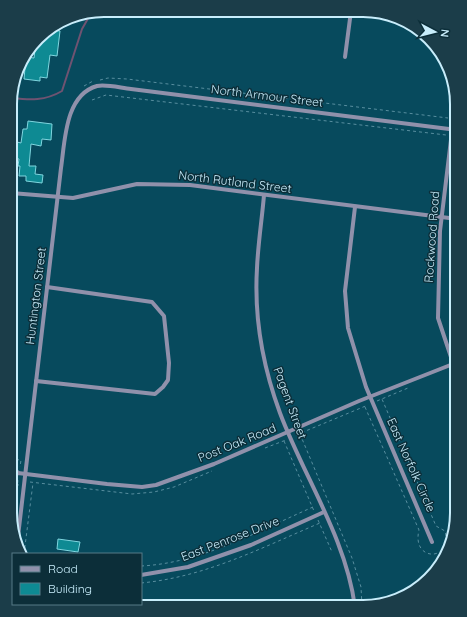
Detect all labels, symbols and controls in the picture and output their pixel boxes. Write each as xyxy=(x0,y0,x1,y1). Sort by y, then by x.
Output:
north arrow xyxy=(415,12,455,52)
text: N xyxy=(437,28,452,38)
street label: North Armour Street xyxy=(210,81,324,110)
street label: North Rutland Street xyxy=(178,167,293,196)
street label: Rockwood Road xyxy=(421,191,442,283)
street label: Huntington Street xyxy=(22,247,49,345)
street label: Pagent Street xyxy=(271,365,310,441)
street label: East Norfolk Circle xyxy=(384,415,439,514)
street label: Post Oak Road xyxy=(195,420,278,465)
street label: East Penrose Drive xyxy=(179,513,281,564)
legend xyxy=(12,553,142,605)
text: Road xyxy=(48,561,78,576)
text: Building xyxy=(48,581,92,596)

